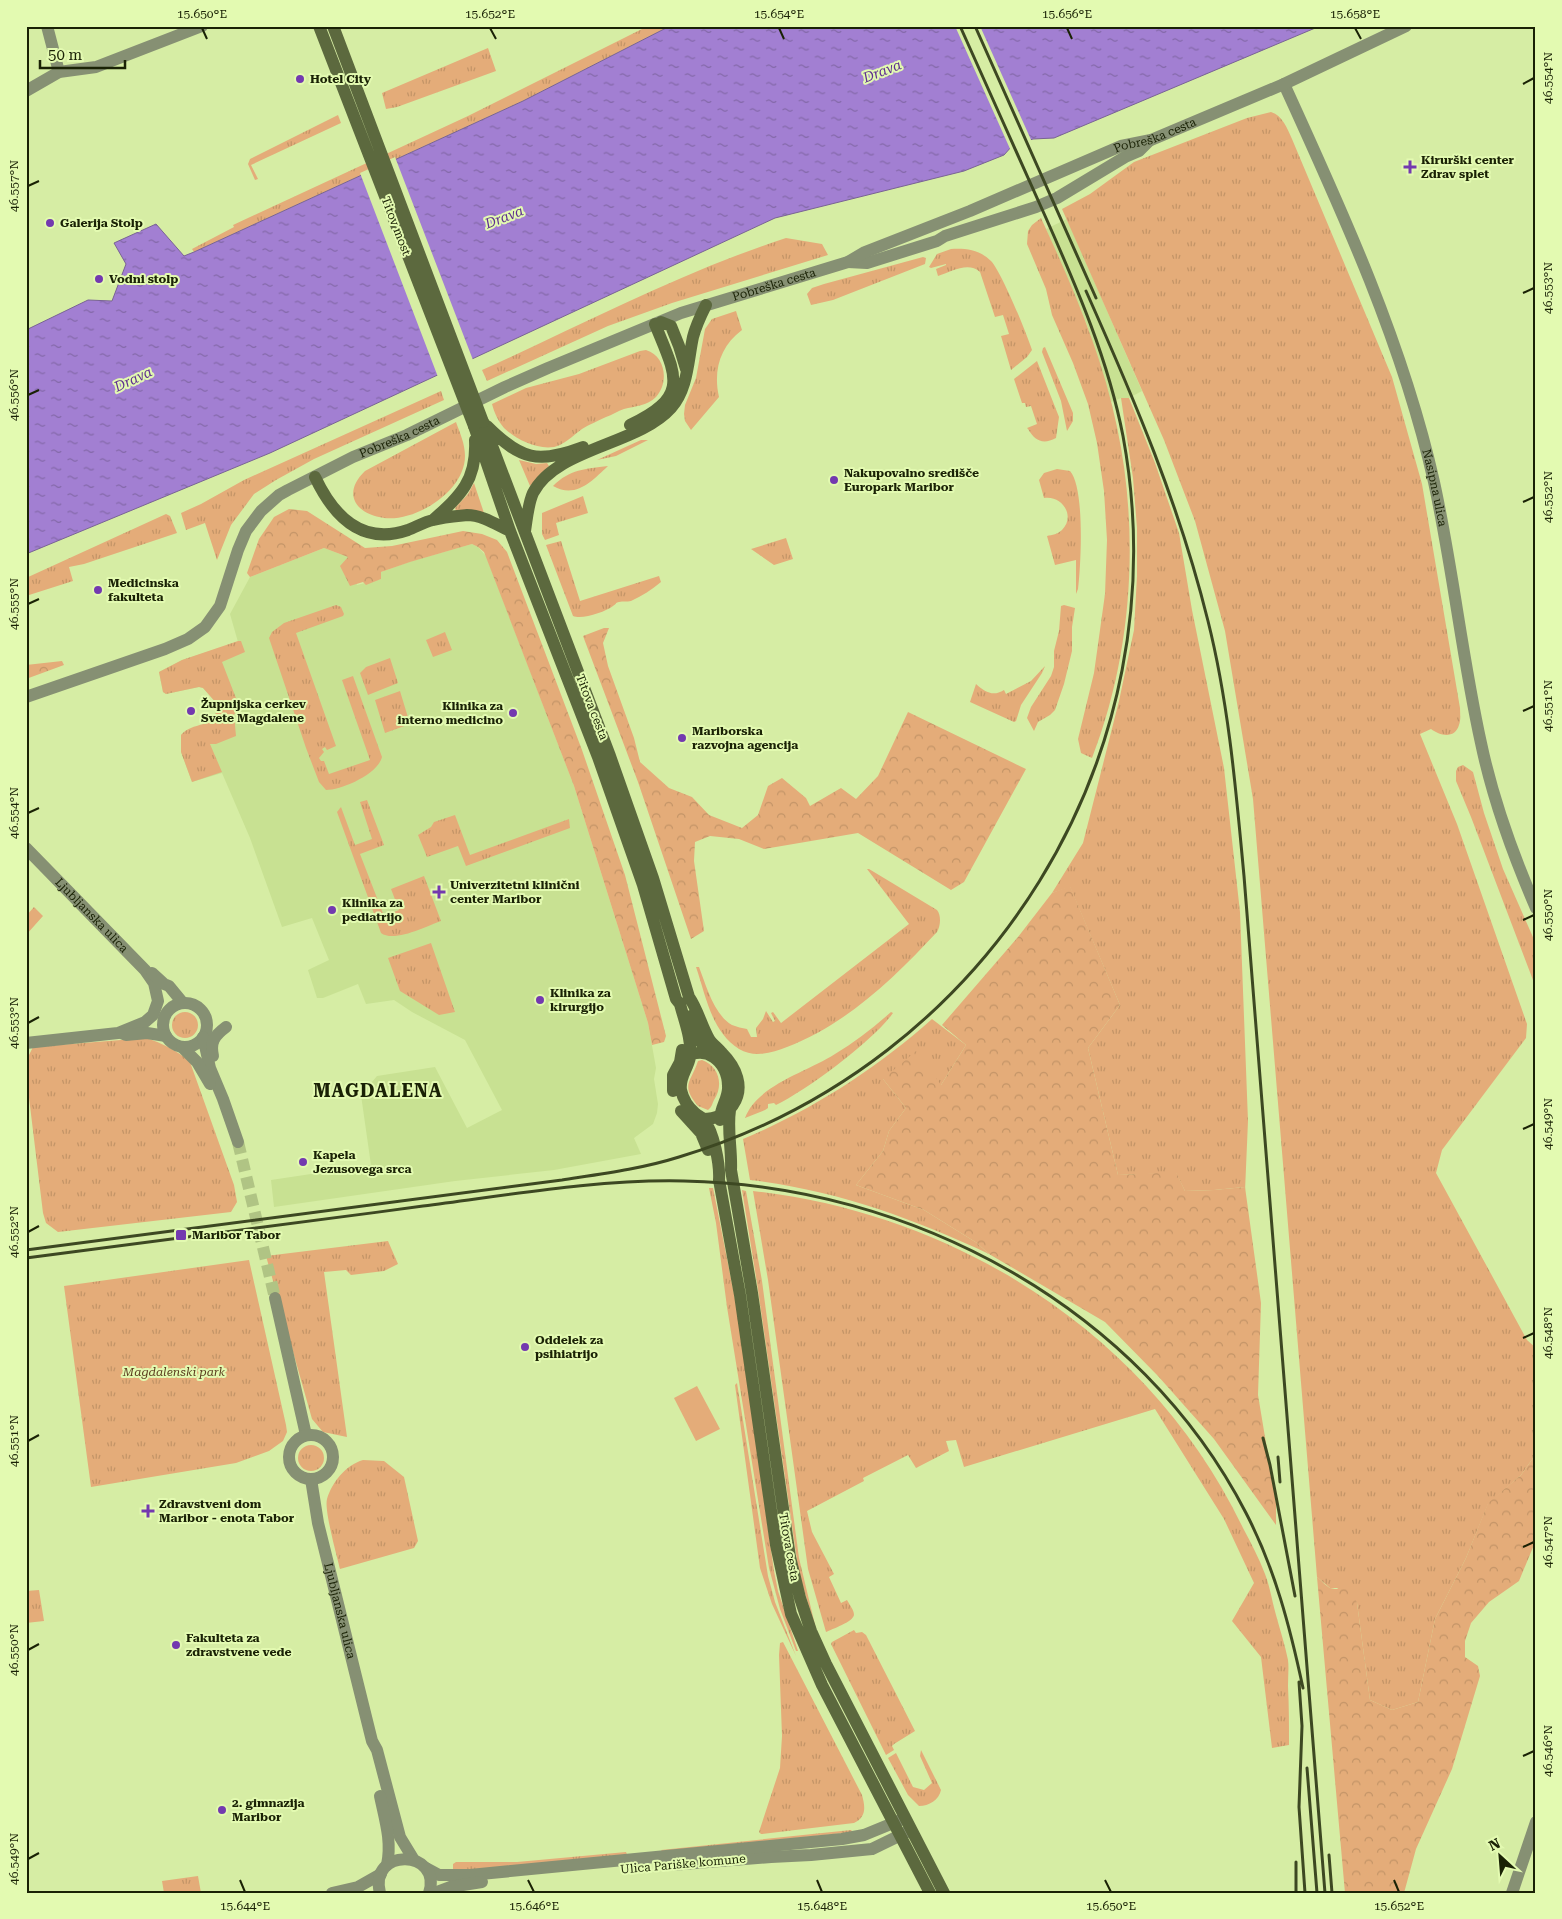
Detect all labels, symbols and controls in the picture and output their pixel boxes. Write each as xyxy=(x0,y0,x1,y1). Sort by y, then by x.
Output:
text: 15.650°E xyxy=(177,7,227,21)
text: 15.652°E xyxy=(465,7,515,21)
text: 15.654°E xyxy=(754,7,804,21)
text: 15.656°E xyxy=(1042,7,1092,21)
text: 15.658°E xyxy=(1330,7,1380,21)
scale bar xyxy=(40,38,125,70)
text: 50 m xyxy=(48,46,83,64)
text: 46.554°N xyxy=(1541,52,1555,104)
water label: Drava xyxy=(860,56,904,86)
place label: Hotel City xyxy=(310,72,372,86)
marker: Hotel City xyxy=(294,73,306,85)
street label: Pobreška cesta xyxy=(1111,115,1199,155)
place label: Kirurški center Zdrav splet xyxy=(1421,153,1514,181)
text: 46.557°N xyxy=(7,160,21,212)
marker: Kirurški center Zdrav splet xyxy=(1403,160,1417,174)
street label: Titov most xyxy=(378,195,414,258)
water label: Drava xyxy=(482,202,526,232)
place label: Galerija Stolp xyxy=(60,216,143,230)
marker: Galerija Stolp xyxy=(44,217,56,229)
text: 46.553°N xyxy=(1541,262,1555,314)
street label: Pobreška cesta xyxy=(731,265,818,304)
place label: Vodni stolp xyxy=(109,272,178,286)
marker: Vodni stolp xyxy=(93,273,105,285)
water label: Drava xyxy=(111,363,154,395)
text: 46.556°N xyxy=(7,369,21,421)
street label: Pobreška cesta xyxy=(357,413,442,461)
street label: Nasipna ulica xyxy=(1419,448,1450,528)
place label: Nakupovalno središče Europark Maribor xyxy=(844,466,979,494)
text: 46.552°N xyxy=(1541,471,1555,523)
marker: Nakupovalno središče Europark Maribor xyxy=(828,474,840,486)
place label: Medicinska fakulteta xyxy=(108,576,179,604)
text: 46.555°N xyxy=(7,578,21,630)
marker: Medicinska fakulteta xyxy=(92,584,104,596)
street label: Titova cesta xyxy=(573,672,611,742)
text: 46.551°N xyxy=(1541,680,1555,732)
place label: Župnijska cerkev Svete Magdalene xyxy=(201,697,307,725)
place label: Klinika za interno medicino xyxy=(398,699,503,727)
marker: Župnijska cerkev Svete Magdalene xyxy=(185,705,197,717)
marker: Klinika za interno medicino xyxy=(507,707,519,719)
place label: Mariborska razvojna agencija xyxy=(692,724,798,752)
marker: Mariborska razvojna agencija xyxy=(676,732,688,744)
text: 46.554°N xyxy=(7,787,21,839)
street label: Ljubljanska ulica xyxy=(52,875,131,956)
place label: Univerzitetni klinični center Maribor xyxy=(450,878,579,906)
marker: Univerzitetni klinični center Maribor xyxy=(432,885,446,899)
text: 46.550°N xyxy=(1541,889,1555,941)
place label: Klinika za pediatrijo xyxy=(342,896,403,924)
marker: Klinika za pediatrijo xyxy=(326,904,338,916)
place label: Klinika za kirurgijo xyxy=(550,986,611,1014)
marker: Klinika za kirurgijo xyxy=(534,994,546,1006)
text: 46.553°N xyxy=(7,997,21,1049)
district label: MAGDALENA xyxy=(313,1080,443,1101)
text: 46.549°N xyxy=(1541,1098,1555,1150)
place label: Kapela Jezusovega srca xyxy=(313,1148,412,1176)
marker: Kapela Jezusovega srca xyxy=(297,1156,309,1168)
text: 46.552°N xyxy=(7,1206,21,1258)
marker: Maribor Tabor xyxy=(174,1228,188,1242)
place label: Maribor Tabor xyxy=(192,1228,281,1242)
text: 46.548°N xyxy=(1541,1307,1555,1359)
place label: Oddelek za psihiatrijo xyxy=(535,1333,603,1361)
marker: Oddelek za psihiatrijo xyxy=(519,1341,531,1353)
park label: Magdalenski park xyxy=(122,1365,226,1379)
text: 46.551°N xyxy=(7,1415,21,1467)
place label: Zdravstveni dom Maribor - enota Tabor xyxy=(159,1497,295,1525)
marker: Zdravstveni dom Maribor - enota Tabor xyxy=(141,1504,155,1518)
street label: Titova cesta xyxy=(776,1512,802,1583)
text: 46.547°N xyxy=(1541,1516,1555,1568)
street label: Ljubljanska ulica xyxy=(321,1561,359,1661)
text: 46.550°N xyxy=(7,1624,21,1676)
place label: Fakulteta za zdravstvene vede xyxy=(186,1631,292,1659)
marker: Fakulteta za zdravstvene vede xyxy=(170,1639,182,1651)
text: 46.546°N xyxy=(1541,1725,1555,1777)
place label: 2. gimnazija Maribor xyxy=(232,1796,305,1824)
marker: 2. gimnazija Maribor xyxy=(216,1804,228,1816)
north arrow xyxy=(1474,1832,1524,1882)
text: 46.549°N xyxy=(7,1833,21,1885)
text: N xyxy=(1486,1835,1503,1854)
street label: Ulica Pariške komune xyxy=(620,1851,747,1876)
text: 15.644°E xyxy=(220,1899,270,1913)
text: 15.646°E xyxy=(509,1899,559,1913)
text: 15.648°E xyxy=(797,1899,847,1913)
text: 15.650°E xyxy=(1086,1899,1136,1913)
text: 15.652°E xyxy=(1374,1899,1424,1913)

